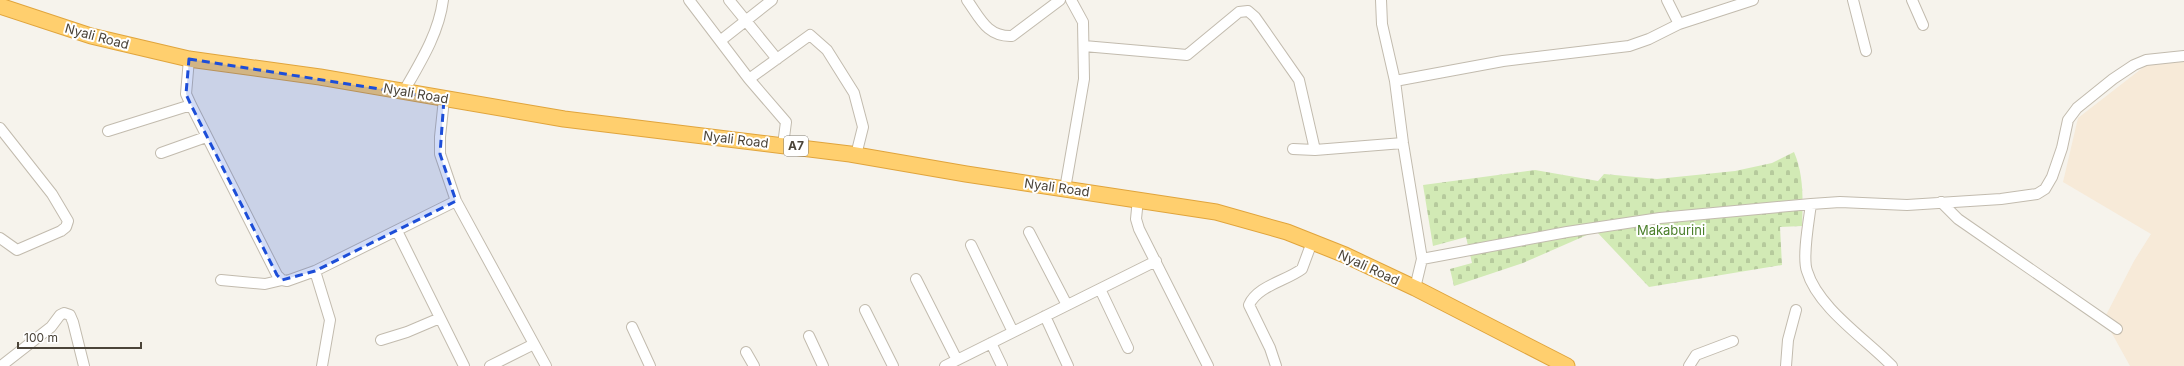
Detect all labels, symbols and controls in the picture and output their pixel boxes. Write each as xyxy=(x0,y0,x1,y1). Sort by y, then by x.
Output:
street label: Nyali Road xyxy=(63,20,131,52)
street label: Nyali Road xyxy=(382,79,450,107)
street label: Nyali Road xyxy=(702,127,770,151)
road number: A7 xyxy=(784,136,808,156)
street label: Nyali Road xyxy=(1023,175,1091,199)
park label: Makaburini xyxy=(1637,222,1705,238)
street label: Nyali Road xyxy=(1336,246,1402,288)
scale bar xyxy=(18,324,141,350)
text: 100 m xyxy=(24,330,58,345)

